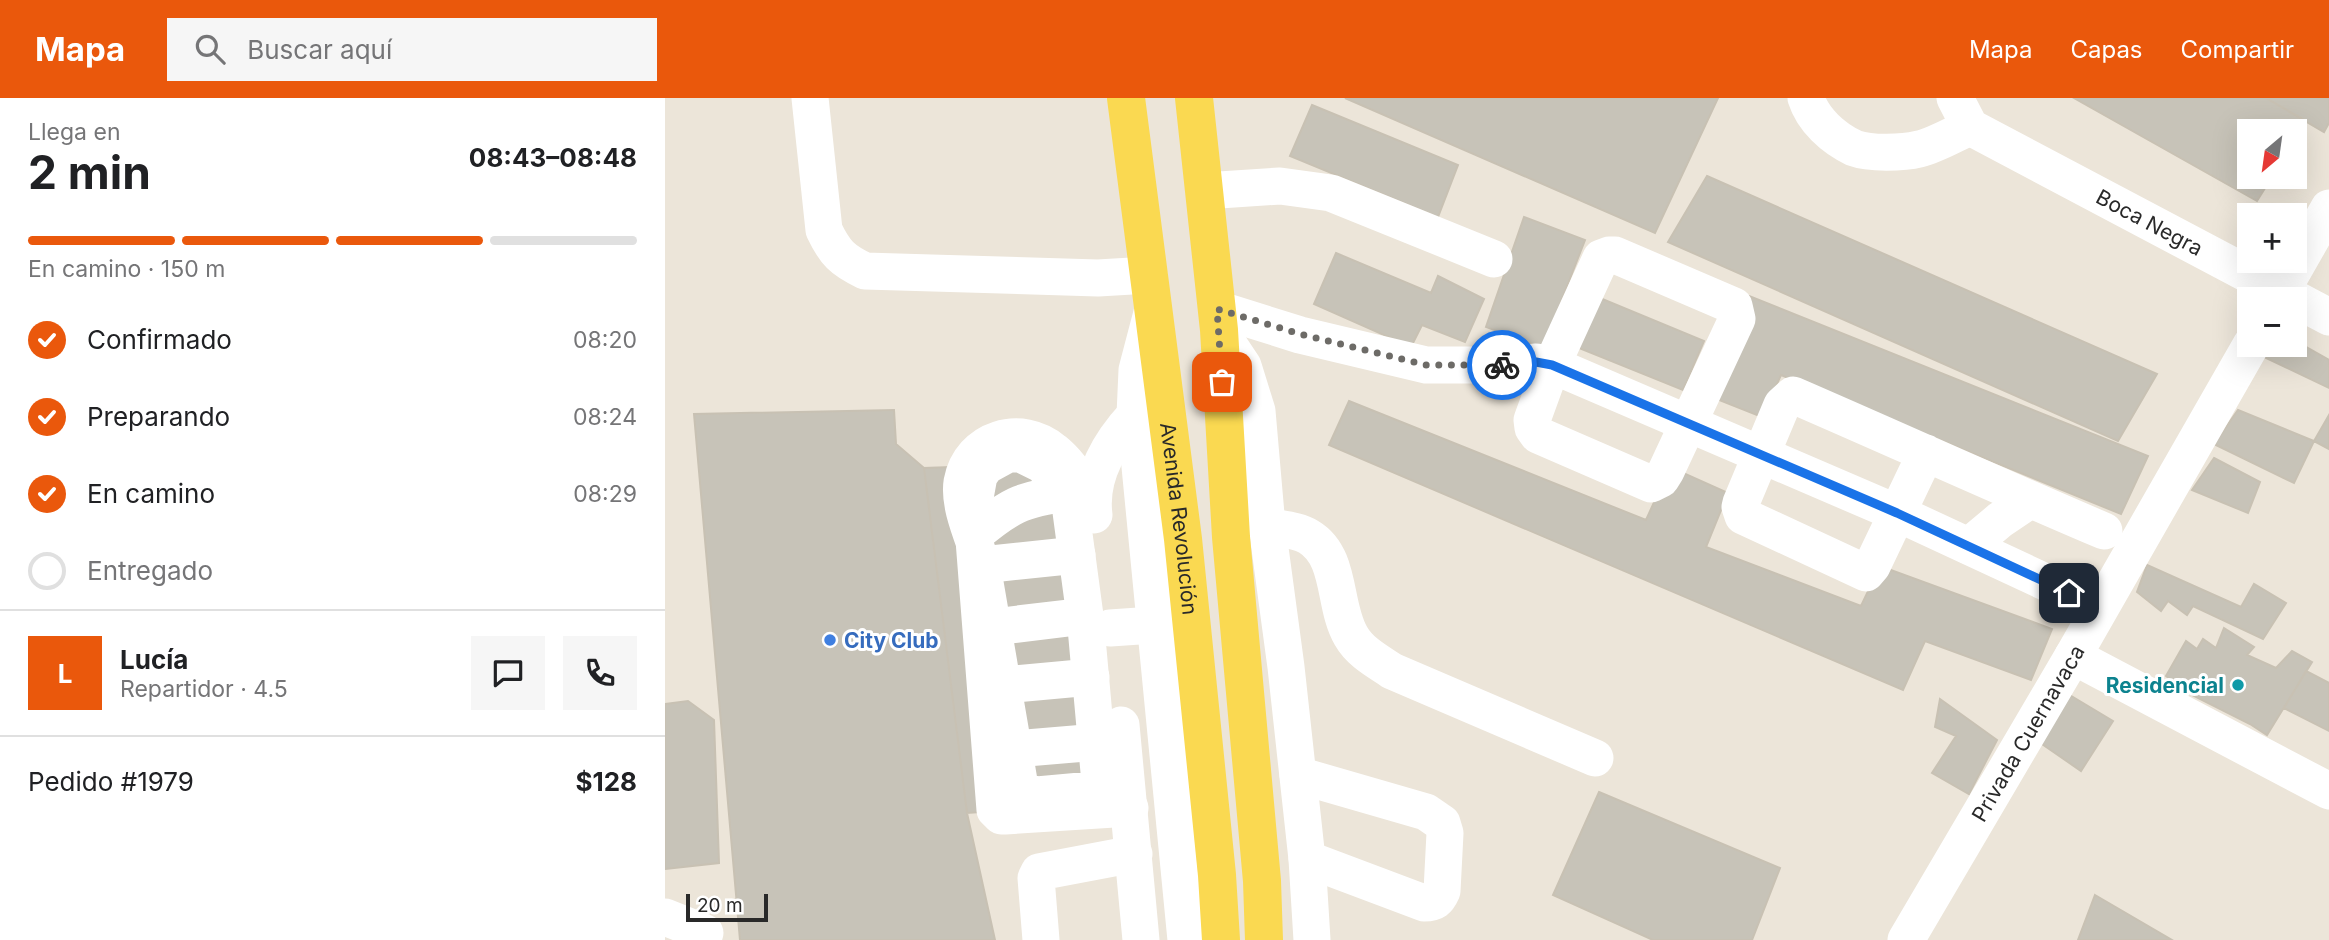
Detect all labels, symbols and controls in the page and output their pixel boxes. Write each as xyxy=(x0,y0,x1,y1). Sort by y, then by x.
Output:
search box xyxy=(167,18,657,81)
text: Mapa xyxy=(35,29,125,69)
icon: search xyxy=(191,30,229,68)
text: Buscar aquí xyxy=(247,34,392,65)
text: Mapa xyxy=(1969,35,2032,64)
text: Capas xyxy=(2070,35,2143,64)
text: Compartir xyxy=(2181,35,2294,64)
text: Llega en xyxy=(28,118,120,146)
north arrow xyxy=(2237,119,2307,189)
map controls xyxy=(2237,119,2307,357)
text: 08:43–08:48 xyxy=(469,142,637,173)
text: 2 min xyxy=(28,144,151,200)
street label: Boca Negra xyxy=(2092,184,2207,261)
button: + xyxy=(2237,203,2307,273)
text: En camino · 150 m xyxy=(28,255,225,283)
button: − xyxy=(2237,287,2307,357)
icon: check xyxy=(28,321,66,359)
text: Confirmado xyxy=(87,324,232,355)
text: 08:20 xyxy=(573,326,637,354)
courier xyxy=(1467,330,1537,400)
icon: bike xyxy=(1483,346,1521,384)
pin xyxy=(1192,352,1252,412)
icon: bag xyxy=(1203,363,1241,401)
icon: check xyxy=(28,398,66,436)
text: Preparando xyxy=(87,401,230,432)
text: 08:24 xyxy=(573,403,637,431)
street label: Avenida Revolución xyxy=(1156,421,1203,616)
icon: check xyxy=(28,475,66,513)
text: En camino xyxy=(87,478,215,509)
text: 08:29 xyxy=(573,480,637,508)
text: Entregado xyxy=(87,555,213,586)
pin xyxy=(2039,563,2099,623)
icon: home xyxy=(2050,574,2088,612)
place label: City Club xyxy=(844,628,939,653)
marker: City Club xyxy=(822,632,838,648)
button: chat xyxy=(471,636,545,710)
button: phone xyxy=(563,636,637,710)
street label: Privada Cuernavaca xyxy=(1966,640,2089,826)
text: Lucía xyxy=(120,644,188,675)
text: L xyxy=(58,658,72,689)
place label: Residencial xyxy=(2106,673,2224,698)
text: Repartidor · 4.5 xyxy=(120,675,288,703)
marker: Residencial xyxy=(2230,677,2246,693)
text: Pedido #1979 xyxy=(28,766,194,797)
text: $128 xyxy=(575,766,637,797)
scale bar xyxy=(686,891,768,923)
text: 20 m xyxy=(697,894,743,917)

